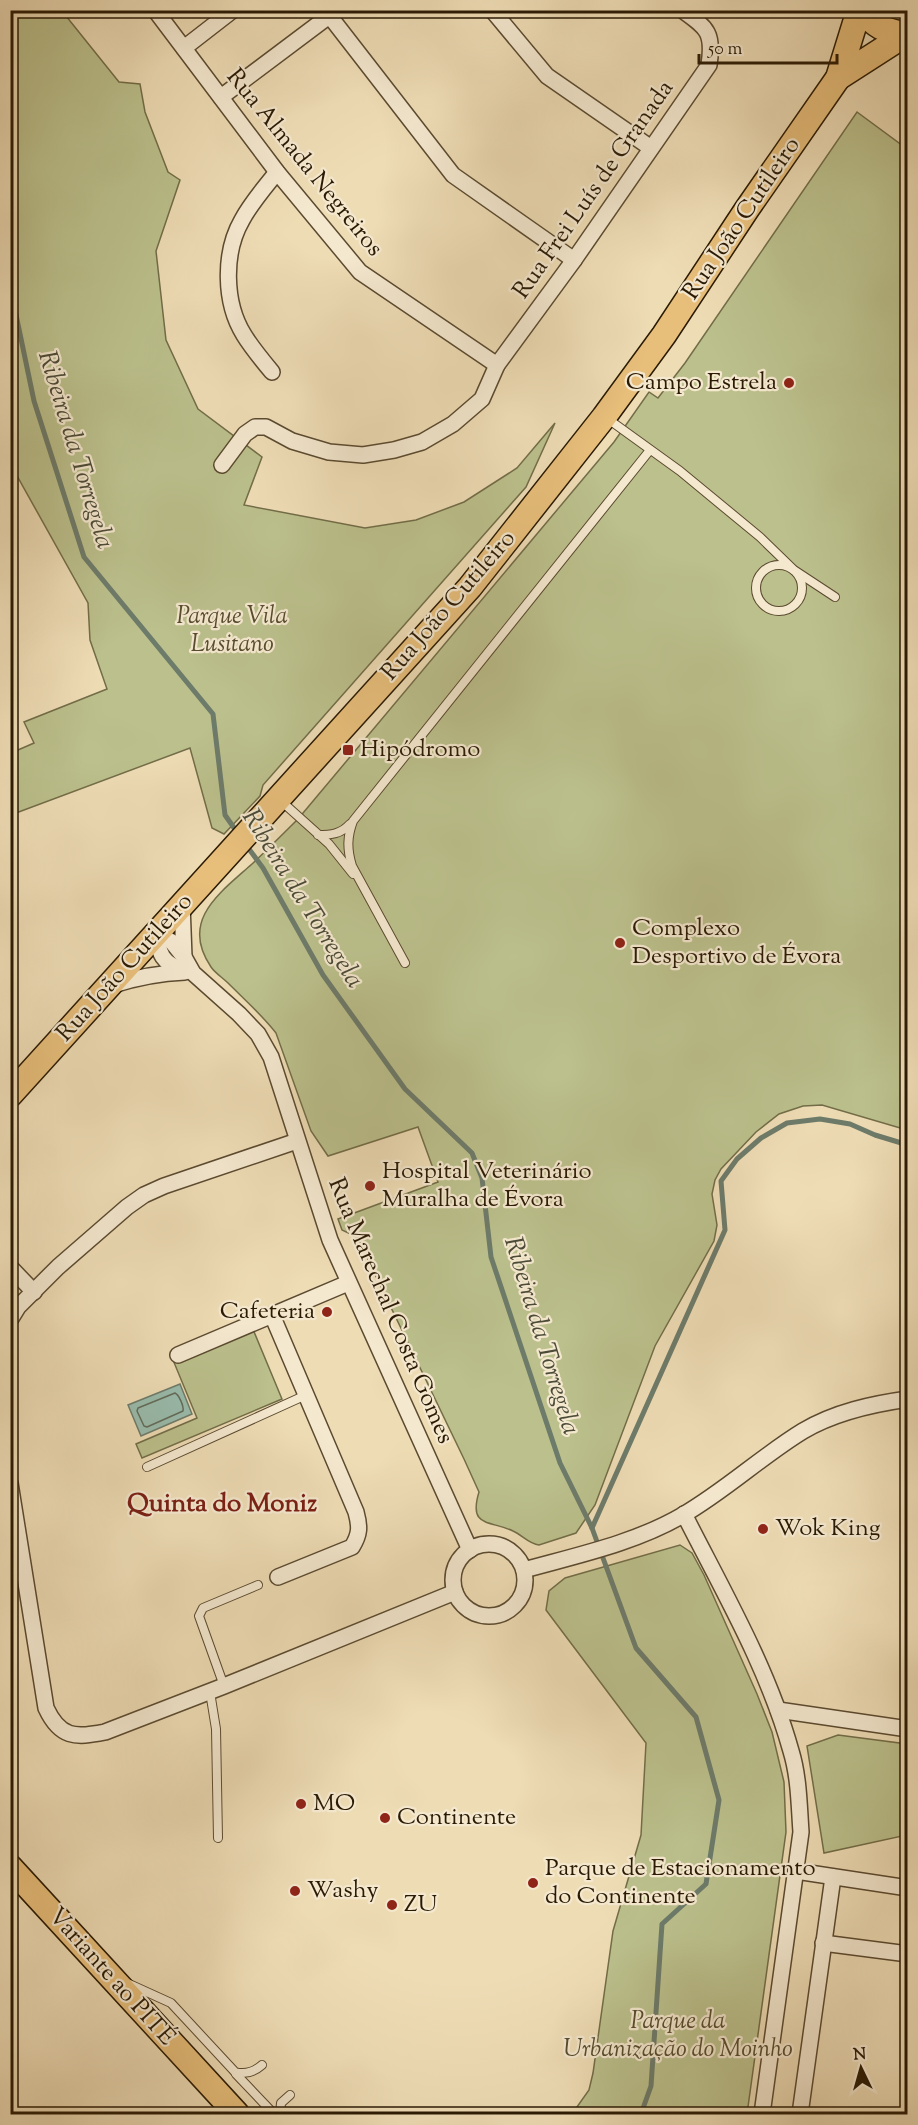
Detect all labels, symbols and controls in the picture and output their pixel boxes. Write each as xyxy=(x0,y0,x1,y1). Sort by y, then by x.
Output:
scale bar xyxy=(699,27,837,65)
text: 50 m xyxy=(707,37,743,63)
street label: Rua Almada Negreiros xyxy=(217,62,391,264)
street label: Rua Frei Luís de Granada xyxy=(505,74,683,306)
street label: Rua João Cutileiro xyxy=(675,131,809,307)
water label: Ribeira da Torregela xyxy=(27,346,123,554)
place label: Campo Estrela xyxy=(626,366,777,400)
marker: Campo Estrela xyxy=(782,376,796,390)
street label: Rua João Cutileiro xyxy=(374,523,524,689)
park label: Parque Vila Lusitano xyxy=(176,600,288,662)
place label: Hipódromo xyxy=(360,733,480,767)
marker: Hipódromo xyxy=(341,743,355,757)
water label: Ribeira da Torregela xyxy=(232,802,372,996)
street label: Rua João Cutileiro xyxy=(49,886,201,1050)
place label: Complexo Desportivo de Évora xyxy=(632,912,841,974)
marker: Complexo Desportivo de Évora xyxy=(613,936,627,950)
place label: Hospital Veterinário Muralha de Évora xyxy=(382,1155,592,1217)
street label: Rua Marechal Costa Gomes xyxy=(319,1173,461,1449)
marker: Hospital Veterinário Muralha de Évora xyxy=(363,1179,377,1193)
water label: Ribeira da Torregela xyxy=(493,1232,589,1440)
place label: Cafeteria xyxy=(220,1295,315,1329)
marker: Cafeteria xyxy=(320,1305,334,1319)
district label: Quinta do Moniz xyxy=(127,1486,317,1523)
place label: Wok King xyxy=(775,1512,881,1546)
marker: Wok King xyxy=(756,1522,770,1536)
place label: MO xyxy=(313,1787,355,1821)
marker: MO xyxy=(294,1797,308,1811)
place label: Continente xyxy=(397,1801,516,1835)
marker: Continente xyxy=(378,1811,392,1825)
place label: Parque de Estacionamento do Continente xyxy=(545,1852,816,1914)
place label: Washy xyxy=(307,1874,379,1908)
marker: Parque de Estacionamento do Continente xyxy=(526,1876,540,1890)
marker: Washy xyxy=(288,1884,302,1898)
place label: ZU xyxy=(404,1888,438,1922)
marker: ZU xyxy=(385,1898,399,1912)
street label: Variante ao PITÉ xyxy=(40,1900,183,2054)
park label: Parque da Urbanização do Moinho xyxy=(563,2005,793,2067)
north arrow xyxy=(831,2038,891,2098)
text: N xyxy=(853,2044,867,2068)

